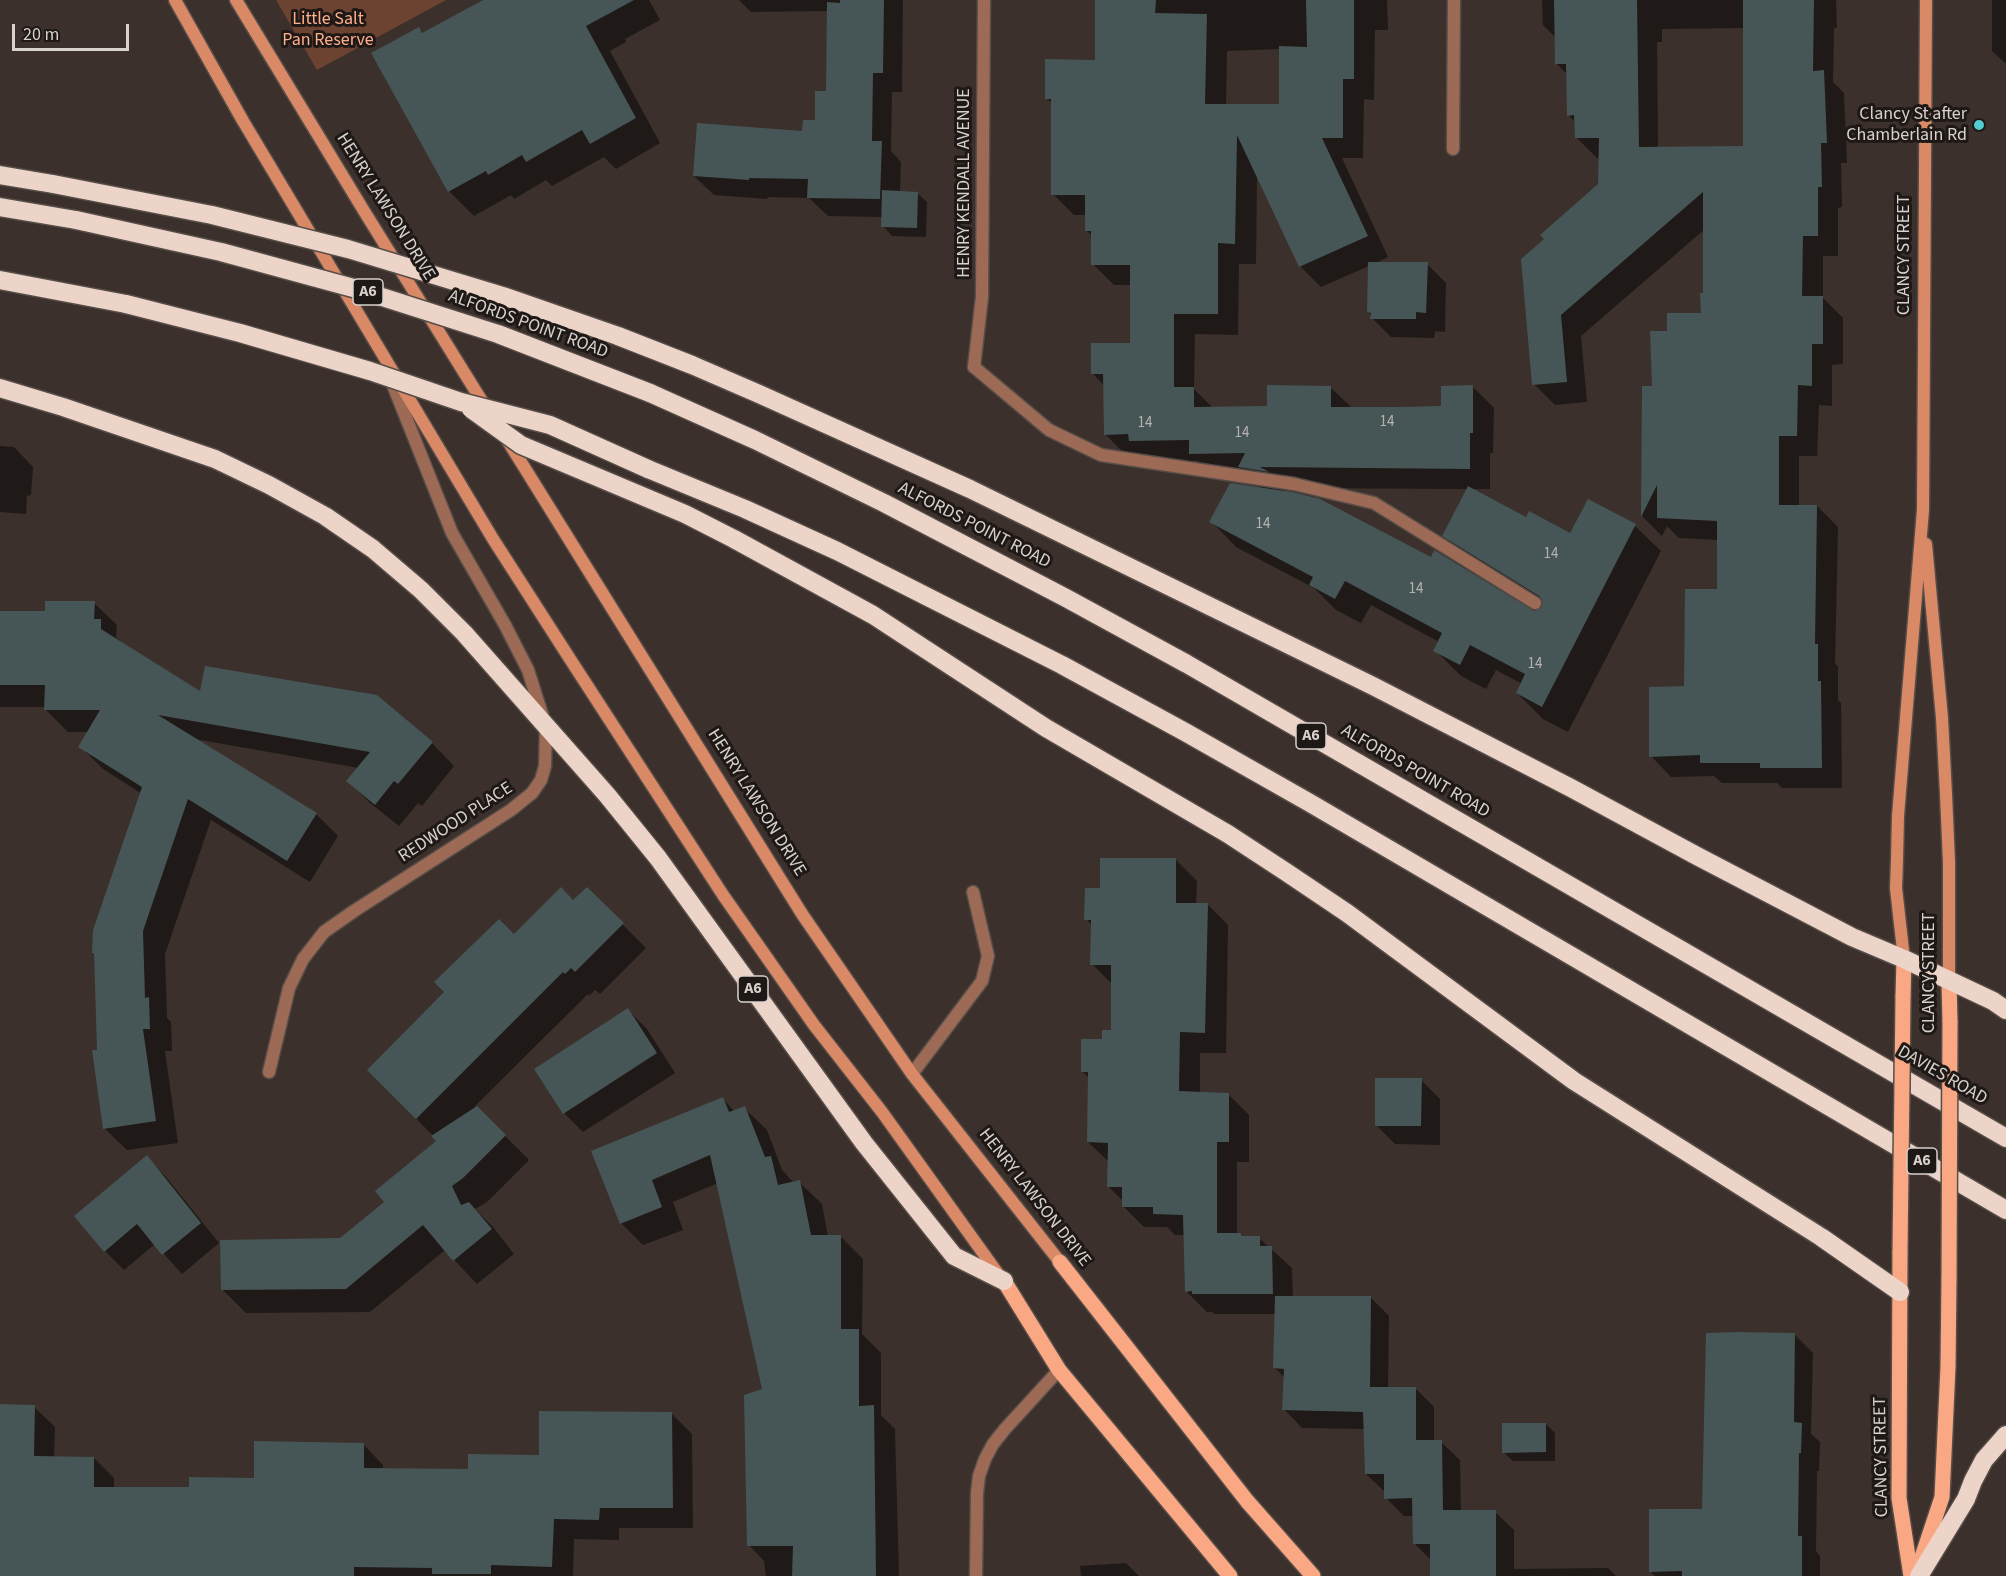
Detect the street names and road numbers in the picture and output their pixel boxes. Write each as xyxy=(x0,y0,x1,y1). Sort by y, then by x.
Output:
street label: HENRY KENDALL AVENUE xyxy=(954,88,976,278)
street label: HENRY LAWSON DRIVE xyxy=(331,129,439,285)
street label: CLANCY STREET xyxy=(1894,195,1916,315)
road number: A6 xyxy=(353,279,383,305)
street label: ALFORDS POINT ROAD xyxy=(445,286,611,364)
street label: ALFORDS POINT ROAD xyxy=(894,478,1054,574)
street label: ALFORDS POINT ROAD xyxy=(1337,721,1493,823)
road number: A6 xyxy=(1296,723,1326,749)
street label: HENRY LAWSON DRIVE xyxy=(702,725,810,881)
street label: REDWOOD PLACE xyxy=(395,778,517,868)
street label: CLANCY STREET xyxy=(1919,913,1941,1033)
road number: A6 xyxy=(738,976,768,1002)
street label: DAVIES ROAD xyxy=(1893,1042,1991,1110)
street label: HENRY LAWSON DRIVE xyxy=(973,1125,1095,1271)
road number: A6 xyxy=(1907,1148,1937,1174)
street label: CLANCY STREET xyxy=(1870,1397,1894,1517)

